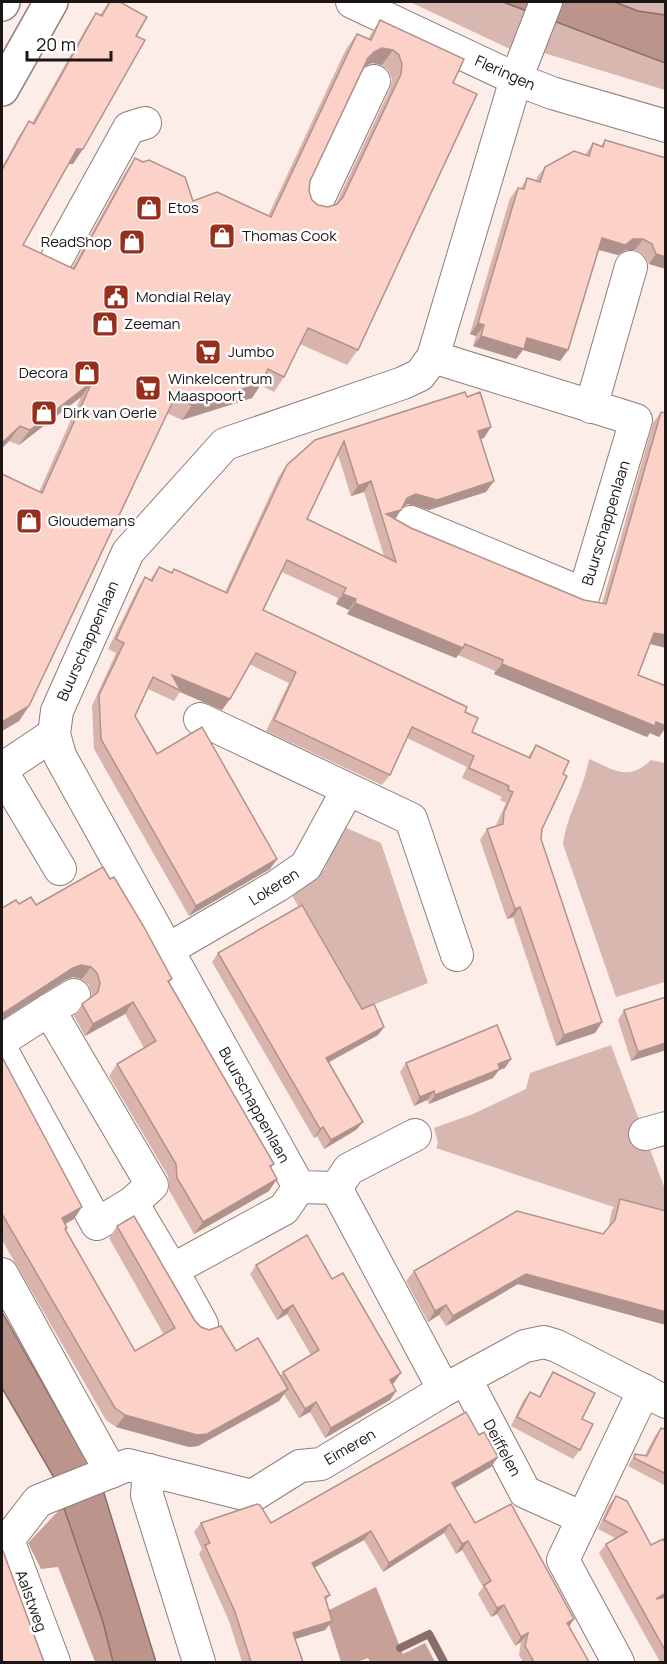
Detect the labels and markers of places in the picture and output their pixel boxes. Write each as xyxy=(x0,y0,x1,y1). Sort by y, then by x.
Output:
shop icon: Etos xyxy=(134,193,164,223)
place label: Etos xyxy=(168,197,199,218)
shop icon: Thomas Cook xyxy=(207,221,237,251)
place label: Thomas Cook xyxy=(242,225,337,246)
shop icon: ReadShop xyxy=(117,227,147,257)
place label: ReadShop xyxy=(41,231,112,252)
public building icon: Mondial Relay xyxy=(101,282,131,312)
place label: Mondial Relay xyxy=(136,286,231,307)
shop icon: Zeeman xyxy=(90,309,120,339)
place label: Zeeman xyxy=(124,313,181,334)
supermarket icon: Jumbo xyxy=(193,337,223,367)
place label: Jumbo xyxy=(228,341,274,362)
shop icon: Decora xyxy=(72,358,102,388)
place label: Decora xyxy=(19,362,68,383)
place label: Winkelcentrum Maaspoort xyxy=(168,368,272,406)
supermarket icon: Winkelcentrum Maaspoort xyxy=(133,373,163,403)
shop icon: Dirk van Oerle xyxy=(29,398,59,428)
place label: Dirk van Oerle xyxy=(63,402,157,423)
shop icon: Gloudemans xyxy=(14,506,44,536)
place label: Gloudemans xyxy=(48,510,135,531)

